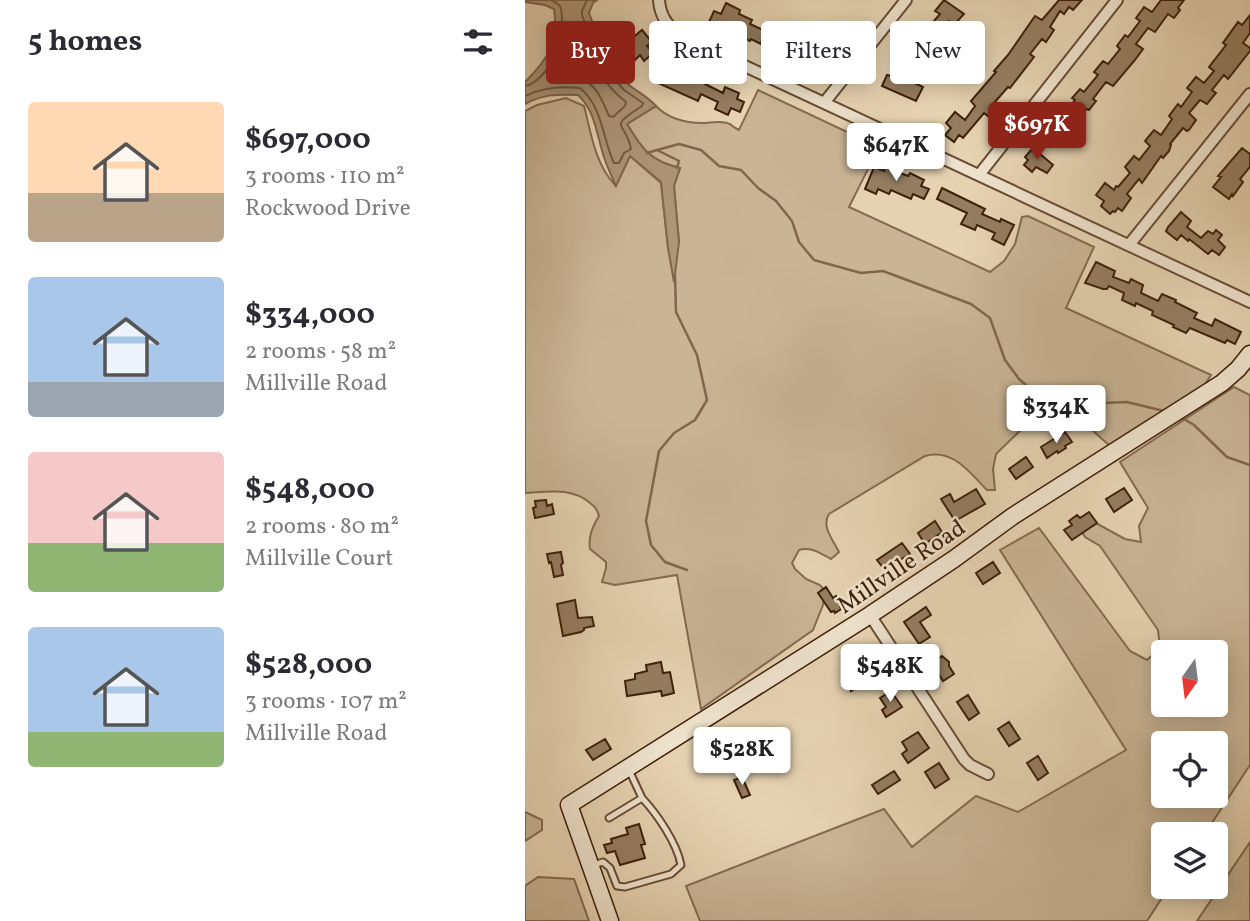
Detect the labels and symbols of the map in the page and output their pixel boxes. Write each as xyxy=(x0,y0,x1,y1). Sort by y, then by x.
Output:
pin: $697K xyxy=(988,102,1086,162)
pin: $647K xyxy=(847,124,945,183)
pin: $334K xyxy=(1007,386,1105,445)
street label: Millville Road xyxy=(831,512,973,623)
north arrow xyxy=(1151,640,1229,718)
pin: $548K xyxy=(841,644,939,704)
pin: $528K xyxy=(693,728,791,787)

